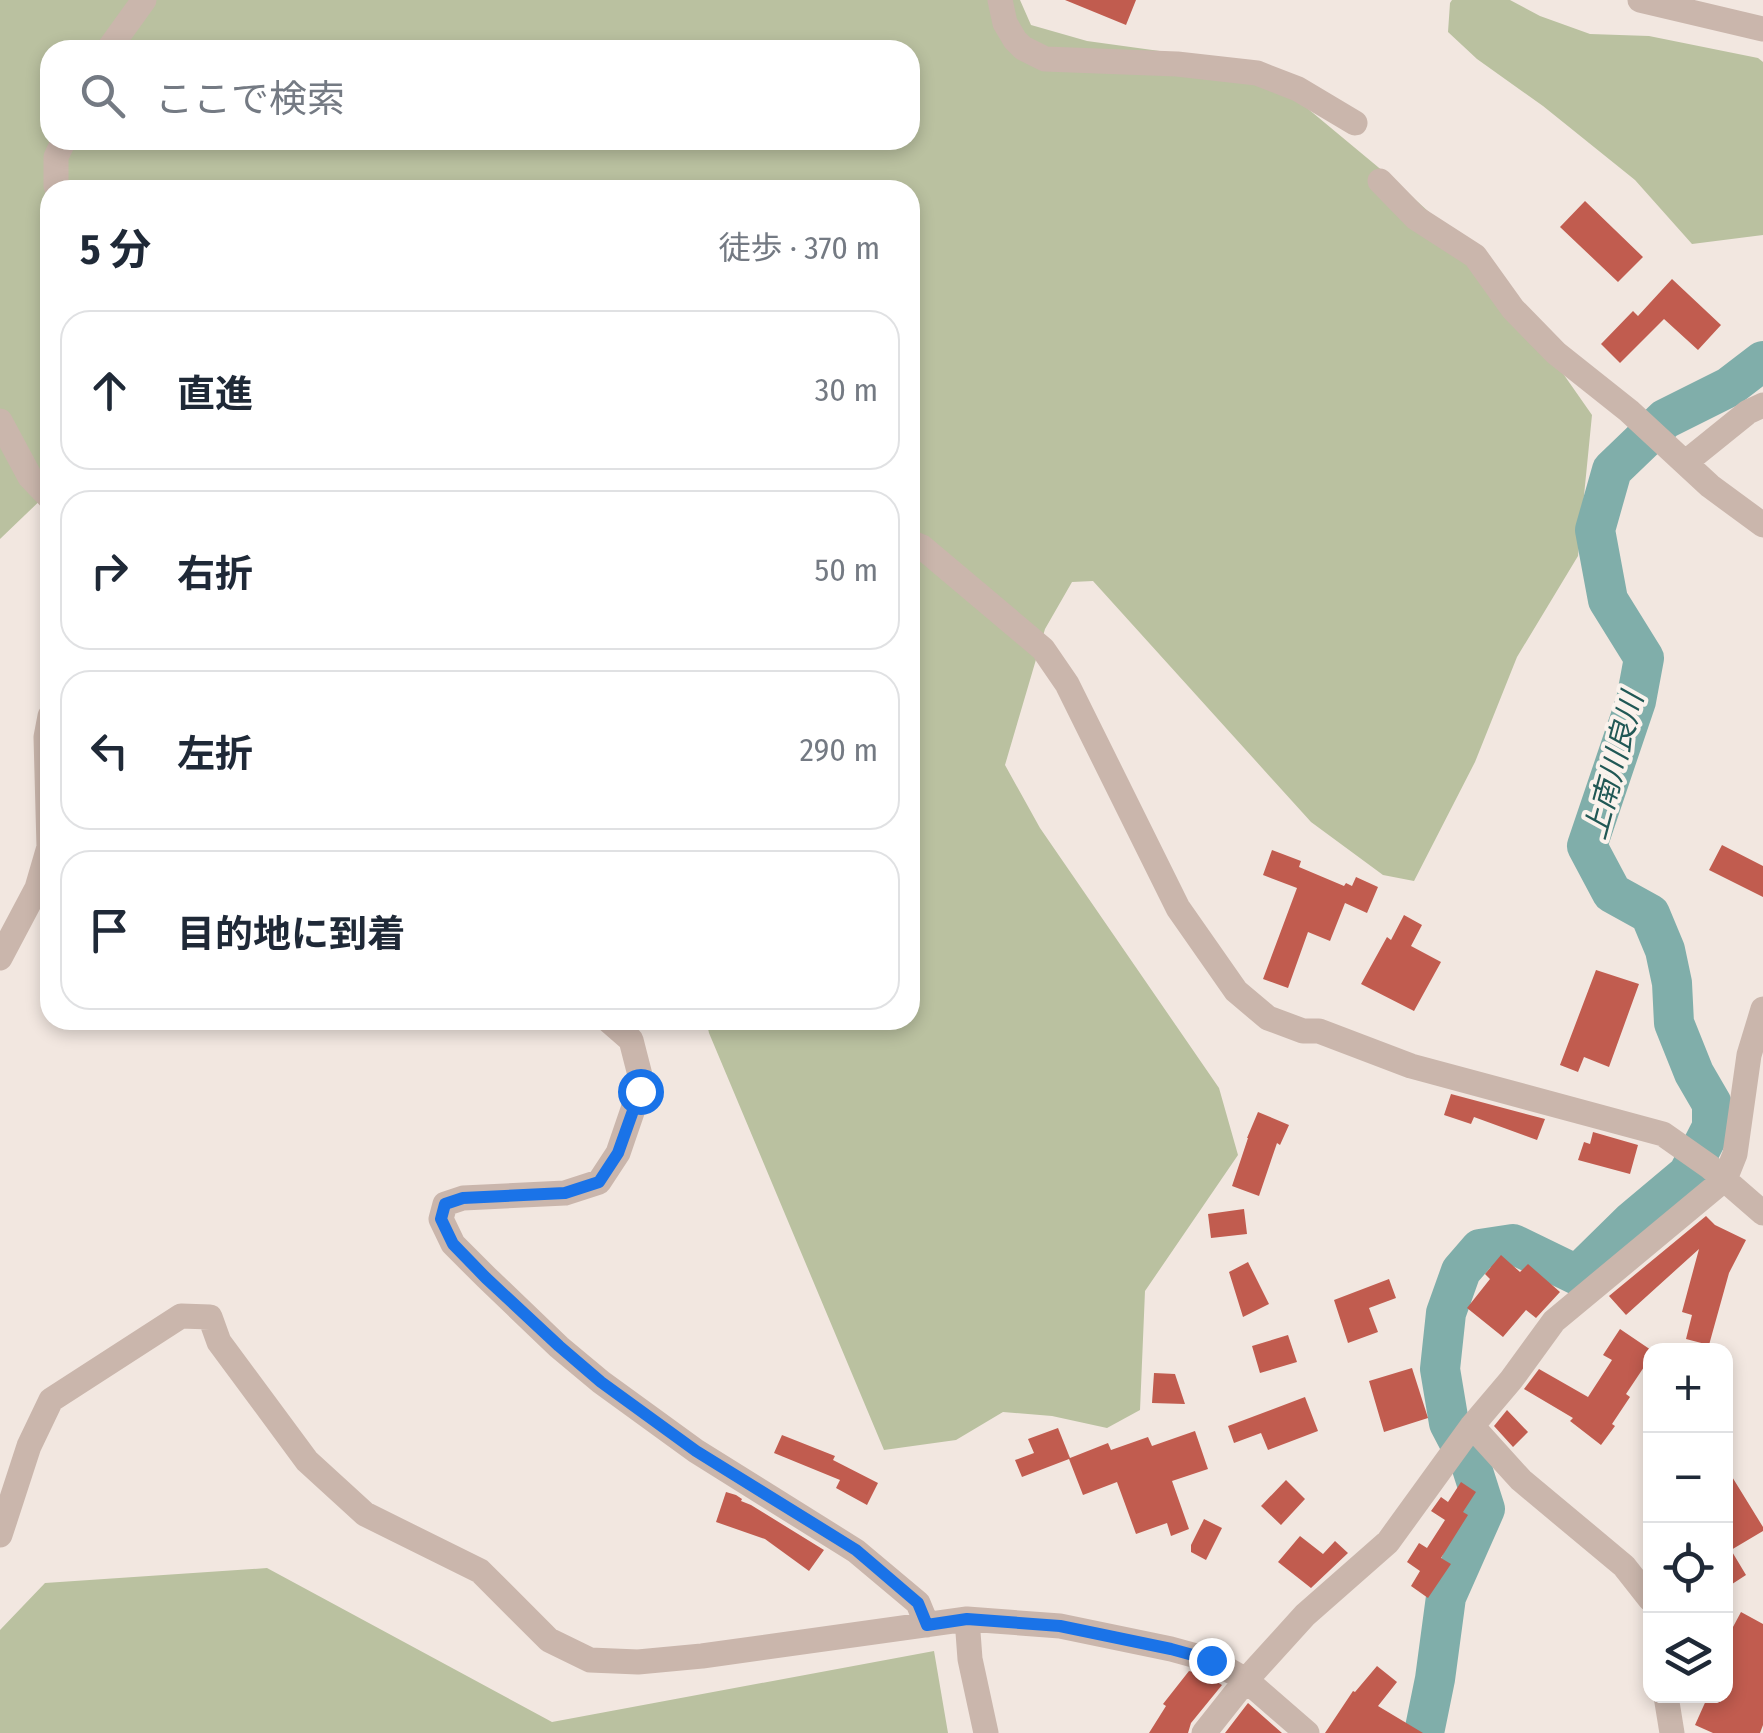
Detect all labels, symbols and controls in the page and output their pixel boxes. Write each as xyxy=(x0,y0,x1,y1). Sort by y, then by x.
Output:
search box xyxy=(40,40,920,150)
icon: search xyxy=(75,68,130,123)
text: ここで検索 xyxy=(155,76,345,122)
text: 5 分 xyxy=(80,225,151,275)
text: 徒歩 · 370 m xyxy=(718,229,880,267)
icon: ahead xyxy=(82,363,137,418)
text: 直進 xyxy=(177,371,253,417)
text: 30 m xyxy=(815,371,878,409)
icon: right xyxy=(82,543,137,598)
text: 右折 xyxy=(177,551,253,597)
text: 50 m xyxy=(815,551,878,589)
water label: 上南川良川 xyxy=(1577,686,1652,843)
icon: left xyxy=(82,723,137,778)
text: 左折 xyxy=(177,731,253,777)
text: 290 m xyxy=(800,731,878,769)
icon: arrive xyxy=(82,903,137,958)
text: 目的地に到着 xyxy=(177,911,405,957)
route start xyxy=(618,1069,664,1115)
map controls xyxy=(1643,1343,1733,1703)
button: + xyxy=(1643,1343,1733,1433)
button: − xyxy=(1643,1433,1733,1523)
button: locate xyxy=(1643,1523,1733,1613)
button: layers xyxy=(1643,1613,1733,1703)
route end xyxy=(1189,1638,1235,1684)

